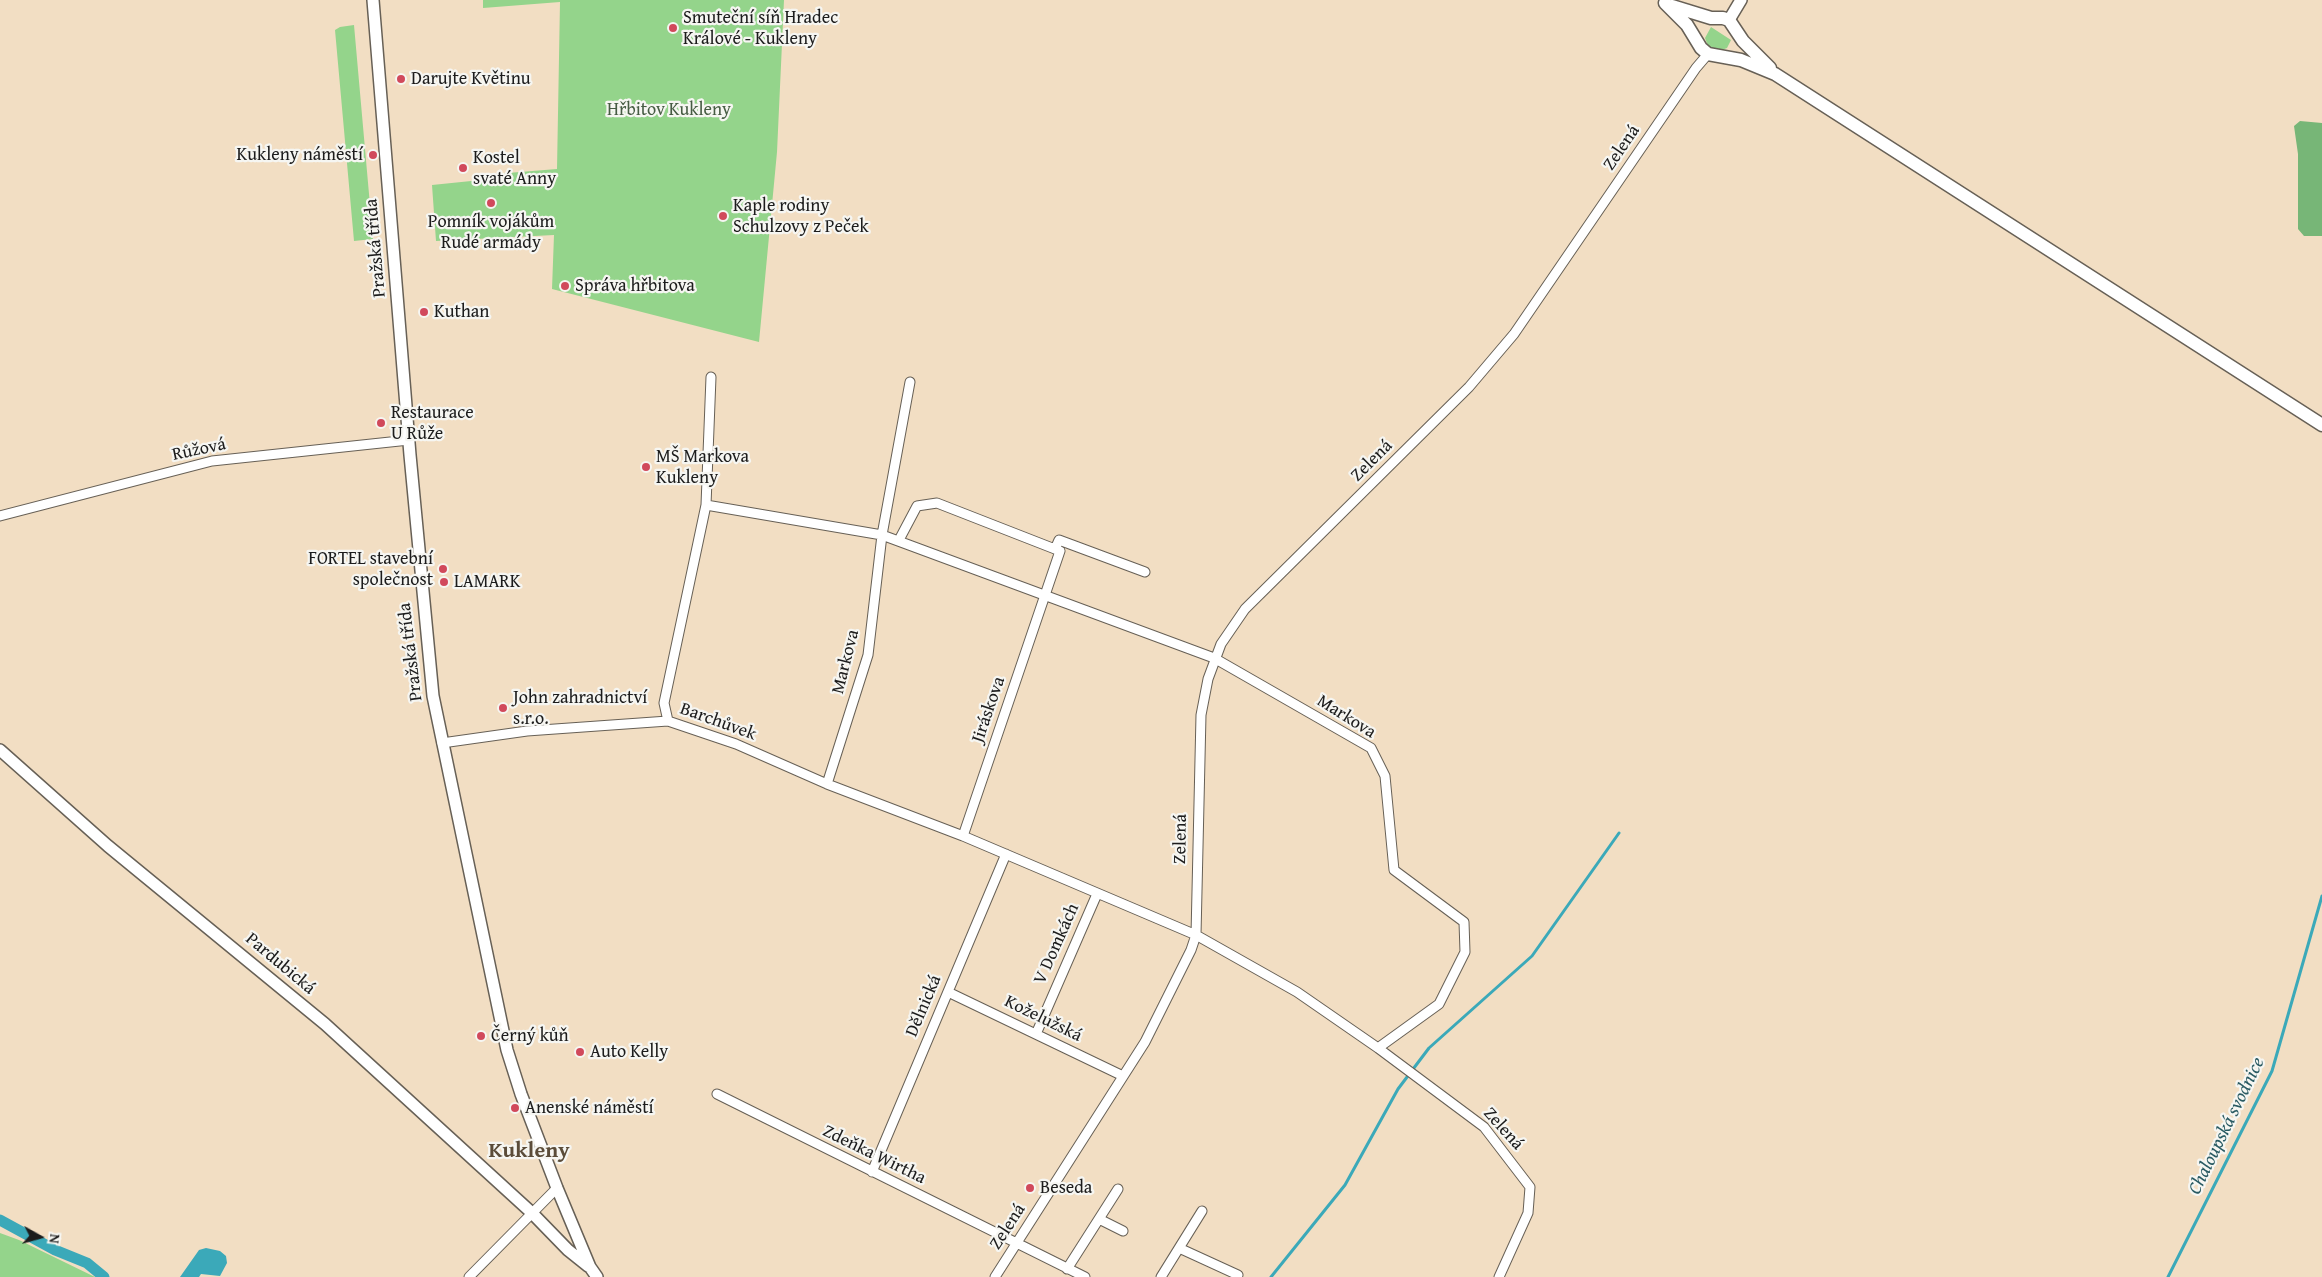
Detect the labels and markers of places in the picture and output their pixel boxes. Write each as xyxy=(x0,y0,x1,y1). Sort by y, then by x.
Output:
place label: Smuteční síň Hradec Králové - Kukleny xyxy=(683,7,838,50)
marker: Smuteční síň Hradec Králové - Kukleny xyxy=(667,22,679,34)
place label: Darujte Květinu xyxy=(411,68,531,90)
marker: Darujte Květinu xyxy=(395,73,407,85)
place label: Kukleny náměstí xyxy=(237,144,363,166)
place label: Kostel svaté Anny xyxy=(473,147,556,190)
marker: Kukleny náměstí xyxy=(367,149,379,161)
marker: Kostel svaté Anny xyxy=(457,162,469,174)
place label: Kaple rodiny Schulzovy z Peček xyxy=(733,195,869,238)
marker: Pomník vojákům Rudé armády xyxy=(485,197,497,209)
marker: Kaple rodiny Schulzovy z Peček xyxy=(717,210,729,222)
place label: Pomník vojákům Rudé armády xyxy=(428,211,554,253)
place label: Správa hřbitova xyxy=(575,275,695,297)
marker: Správa hřbitova xyxy=(559,280,571,292)
place label: Kuthan xyxy=(434,301,489,323)
marker: Kuthan xyxy=(418,306,430,318)
place label: Restaurace U Růže xyxy=(391,402,474,444)
marker: Restaurace U Růže xyxy=(375,417,387,429)
place label: MŠ Markova Kukleny xyxy=(656,446,749,488)
marker: MŠ Markova Kukleny xyxy=(640,461,652,473)
place label: FORTEL stavební společnost xyxy=(308,548,433,590)
marker: FORTEL stavební společnost xyxy=(437,563,449,575)
place label: LAMARK xyxy=(454,571,520,593)
marker: LAMARK xyxy=(438,576,450,588)
place label: John zahradnictví s.r.o. xyxy=(513,687,647,730)
marker: John zahradnictví s.r.o. xyxy=(497,702,509,714)
place label: Černý kůň xyxy=(491,1025,569,1047)
marker: Černý kůň xyxy=(475,1030,487,1042)
place label: Auto Kelly xyxy=(590,1041,668,1063)
marker: Auto Kelly xyxy=(574,1046,586,1058)
place label: Anenské náměstí xyxy=(525,1097,654,1119)
marker: Anenské náměstí xyxy=(509,1102,521,1114)
place label: Beseda xyxy=(1040,1177,1092,1199)
marker: Beseda xyxy=(1024,1182,1036,1194)

